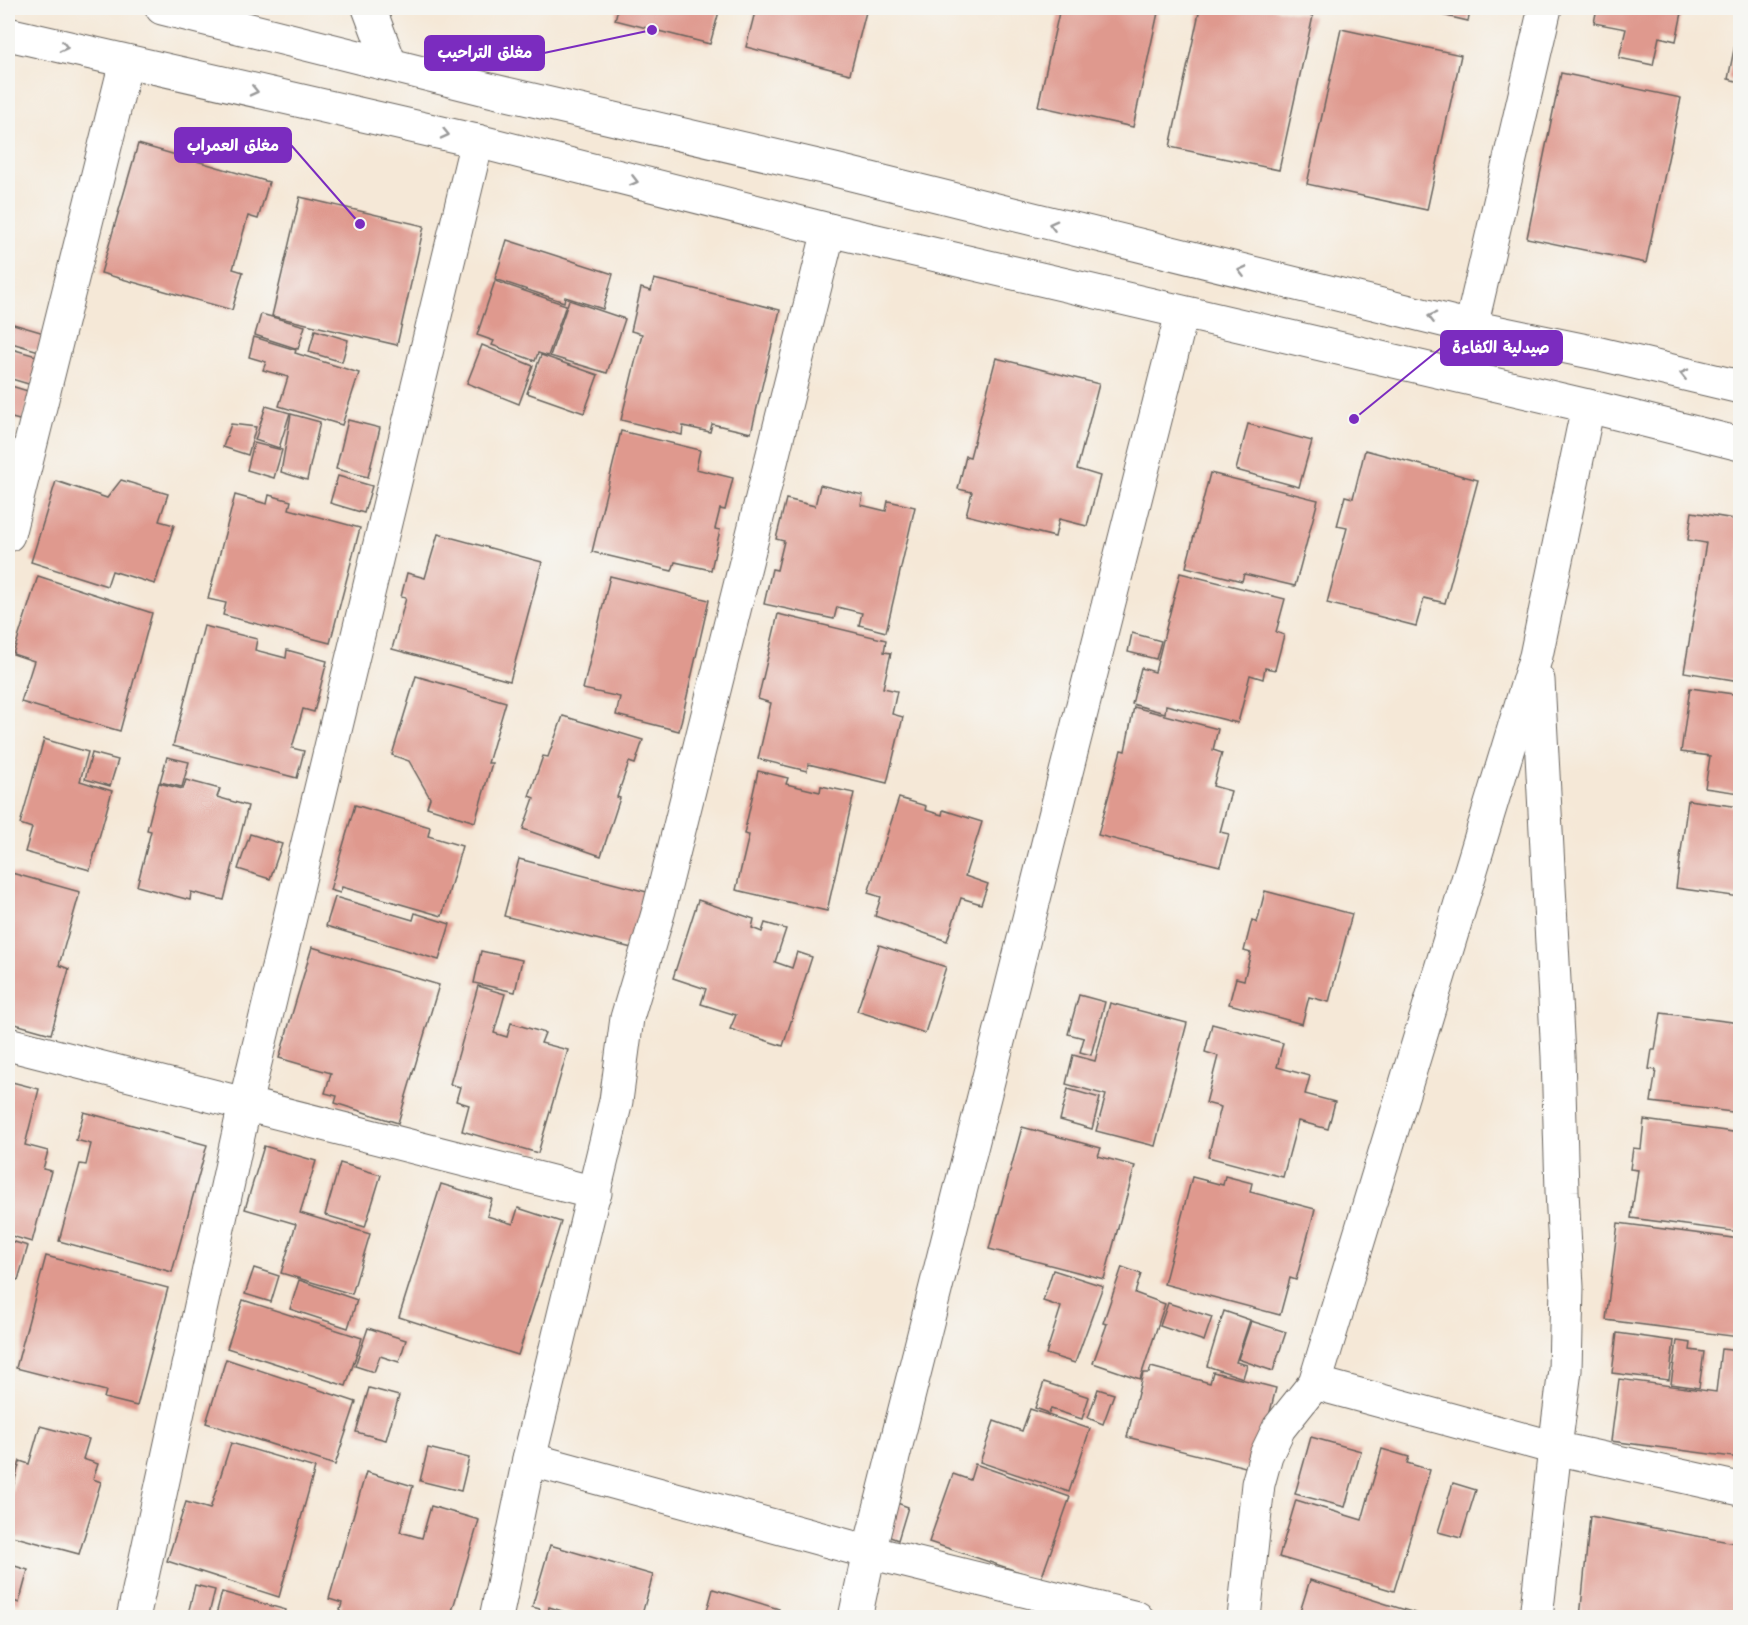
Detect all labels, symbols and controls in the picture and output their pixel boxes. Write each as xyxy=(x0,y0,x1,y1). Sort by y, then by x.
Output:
callout: مغلق التراحيب xyxy=(425,36,544,70)
one-way arrow xyxy=(59,40,69,53)
text: مغلق التراحيب xyxy=(438,41,532,62)
one-way arrow xyxy=(249,84,259,97)
one-way arrow xyxy=(439,127,449,140)
callout: مغلق العمراب xyxy=(175,128,291,162)
text: مغلق العمراب xyxy=(187,134,279,155)
one-way arrow xyxy=(628,174,639,186)
one-way arrow xyxy=(1048,219,1058,232)
one-way arrow xyxy=(1238,266,1248,279)
one-way arrow xyxy=(1427,312,1437,325)
callout: صيدلية الكفاءة xyxy=(1441,331,1562,365)
text: صيدلية الكفاءة xyxy=(1452,336,1550,357)
one-way arrow xyxy=(1679,368,1689,381)

